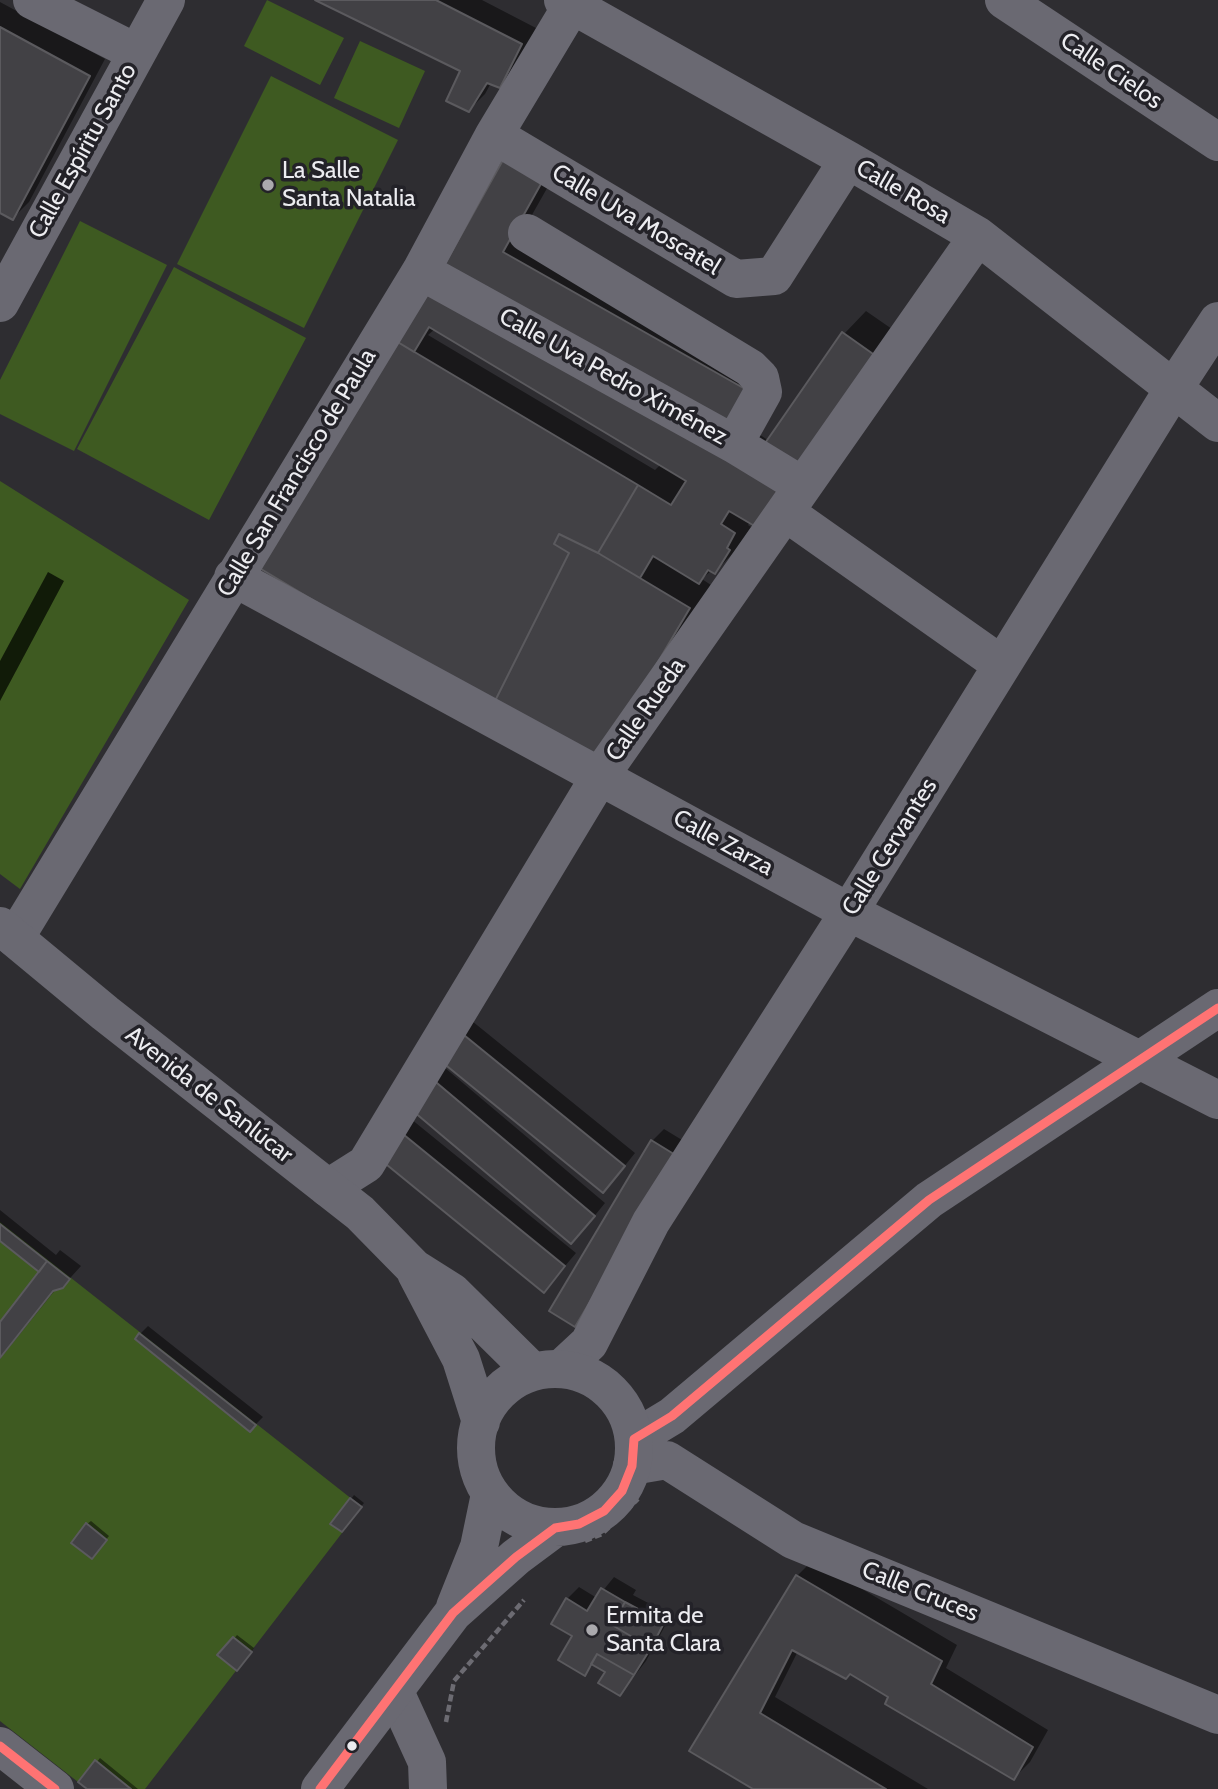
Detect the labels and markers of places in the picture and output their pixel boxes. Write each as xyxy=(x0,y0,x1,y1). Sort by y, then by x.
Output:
place label: La Salle Santa Natalia xyxy=(282,157,416,213)
marker: La Salle Santa Natalia xyxy=(260,177,276,193)
place label: Ermita de Santa Clara xyxy=(606,1602,721,1658)
marker: Ermita de Santa Clara xyxy=(584,1622,600,1638)
unlabelled marker xyxy=(345,1739,359,1753)

